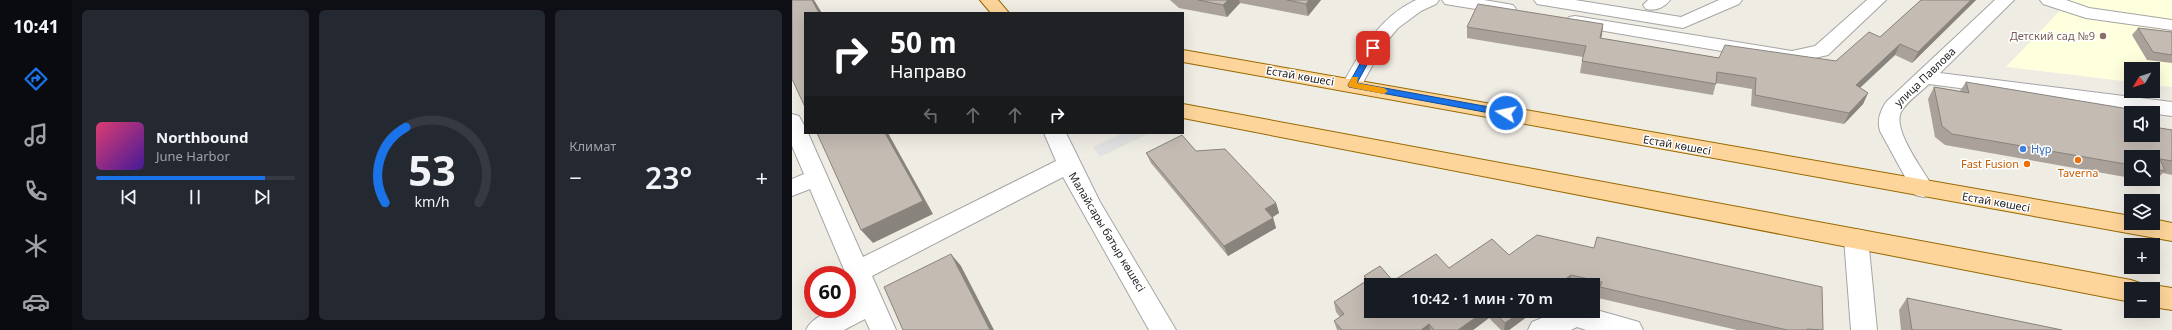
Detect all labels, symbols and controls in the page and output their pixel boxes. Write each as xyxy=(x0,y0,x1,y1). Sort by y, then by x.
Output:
text: 10:41 xyxy=(13,14,59,38)
text: 50 m xyxy=(890,23,957,61)
icon: right xyxy=(824,28,876,80)
place label: Детский сад №9 xyxy=(2010,28,2095,43)
pin xyxy=(1356,31,1390,65)
marker: Детский сад №9 xyxy=(2098,31,2108,41)
icon: arrive xyxy=(1362,37,1384,59)
street label: улица Павлова xyxy=(1891,44,1959,110)
text: Направо xyxy=(890,59,966,83)
street label: Естай көшесі xyxy=(1265,62,1335,89)
north arrow xyxy=(2124,62,2160,98)
map controls xyxy=(2124,62,2160,318)
icon: directions xyxy=(22,65,50,93)
position arrow xyxy=(1485,92,1527,134)
icon: left xyxy=(920,104,942,126)
icon: ahead xyxy=(962,104,984,126)
icon: ahead xyxy=(1004,104,1026,126)
icon: right xyxy=(1046,104,1068,126)
button: sound xyxy=(2124,106,2160,142)
icon: music xyxy=(22,121,50,149)
text: Northbound xyxy=(156,127,248,147)
street label: Естай көшесі xyxy=(1642,131,1712,158)
text: Климат xyxy=(569,137,616,155)
place label: Нұр xyxy=(2031,141,2052,156)
text: 53 xyxy=(408,142,456,198)
marker: Нұр xyxy=(2018,144,2028,154)
text: June Harbor xyxy=(156,147,230,165)
button: search xyxy=(2124,150,2160,186)
marker: Taverna xyxy=(2073,155,2083,165)
place label: Fast Fusion xyxy=(1961,156,2019,171)
text: 23° xyxy=(645,157,692,198)
marker: Fast Fusion xyxy=(2022,159,2032,169)
text: − xyxy=(569,162,582,192)
text: + xyxy=(755,162,768,192)
place label: Taverna xyxy=(2058,165,2098,180)
street label: Малайсары батыр көшесі xyxy=(1066,169,1149,294)
icon: phone xyxy=(22,177,50,205)
icon: previous xyxy=(118,186,140,208)
icon: pause xyxy=(184,186,206,208)
icon: next xyxy=(251,186,273,208)
street label: Естай көшесі xyxy=(1961,188,2031,215)
text: km/h xyxy=(414,192,450,211)
button: layers xyxy=(2124,194,2160,230)
icon: climate xyxy=(22,232,50,260)
button: + xyxy=(2124,238,2160,274)
speed limit sign: 60 xyxy=(804,266,856,318)
button: − xyxy=(2124,282,2160,318)
icon: car xyxy=(22,288,50,316)
text: 10:42 · 1 мин · 70 m xyxy=(1411,288,1553,308)

